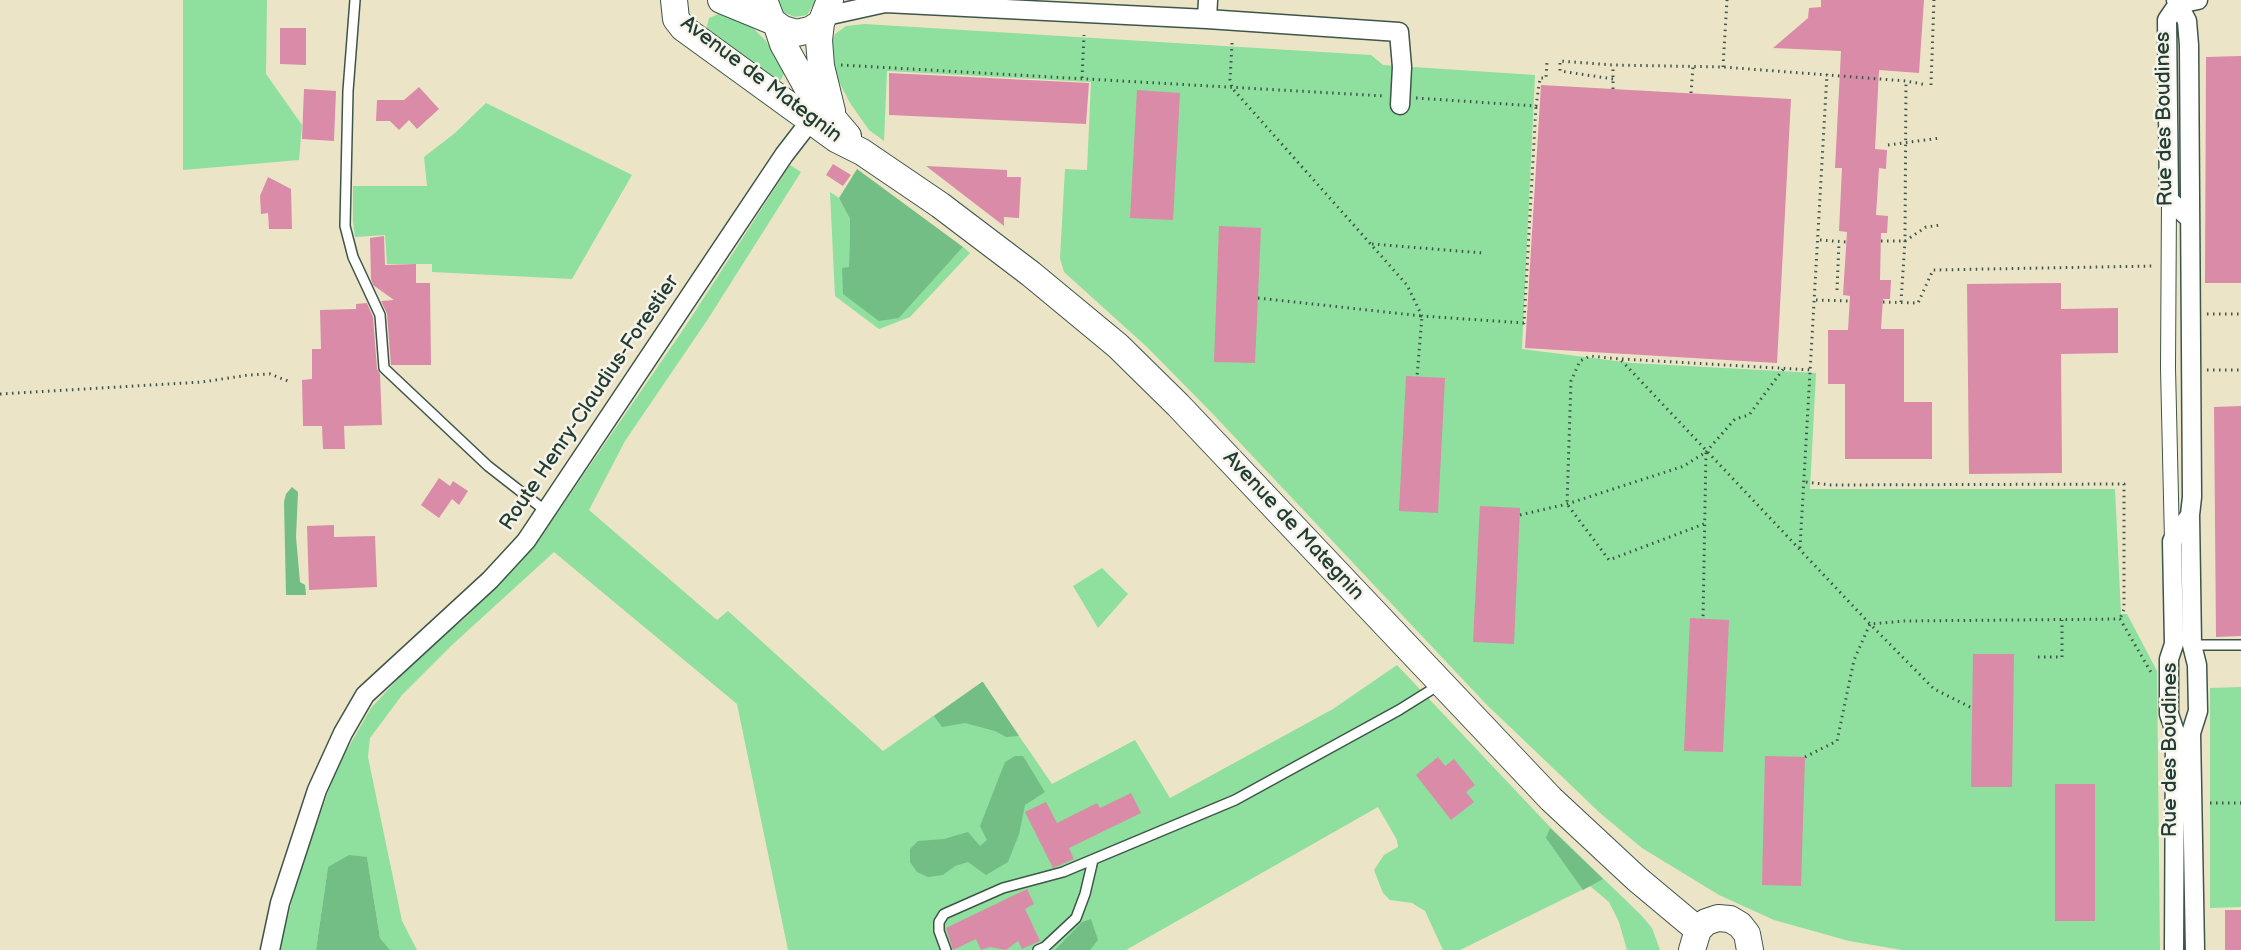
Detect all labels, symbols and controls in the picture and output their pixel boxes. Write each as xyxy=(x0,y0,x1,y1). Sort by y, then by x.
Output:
street label: Avenue de Mategnin xyxy=(675,11,847,149)
street label: Rue des Boudines xyxy=(2151,31,2179,207)
street label: Route Henry-Claudius-Forestier xyxy=(495,270,685,536)
street label: Avenue de Mategnin xyxy=(1217,446,1369,606)
street label: Rue des Boudines xyxy=(2158,663,2184,837)

